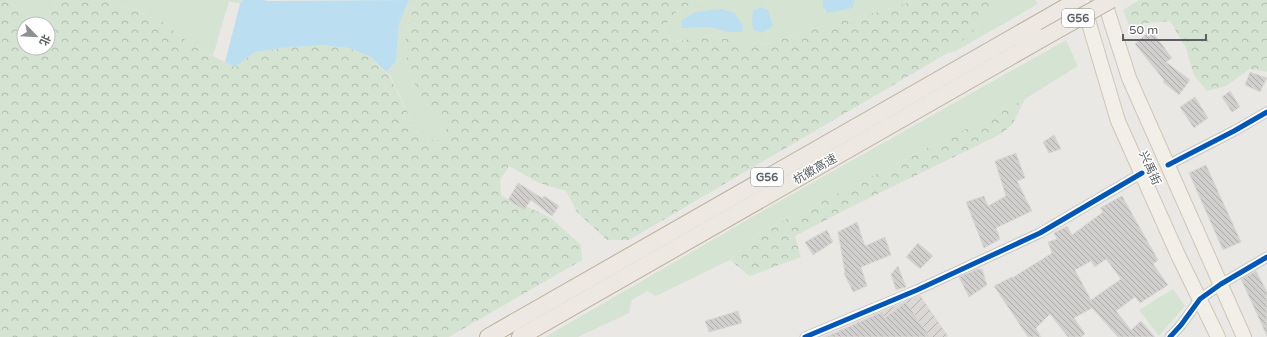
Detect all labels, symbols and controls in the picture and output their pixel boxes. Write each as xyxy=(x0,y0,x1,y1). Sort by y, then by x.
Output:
road number: G56 xyxy=(1062,9,1094,27)
north arrow xyxy=(16,16,56,56)
scale bar xyxy=(1123,16,1206,42)
text: 50 m xyxy=(1129,23,1158,37)
text: 北 xyxy=(37,32,53,48)
street label: 兴禹街 xyxy=(1136,149,1164,187)
street label: 杭徽高速 xyxy=(791,151,839,187)
road number: G56 xyxy=(751,168,783,186)

